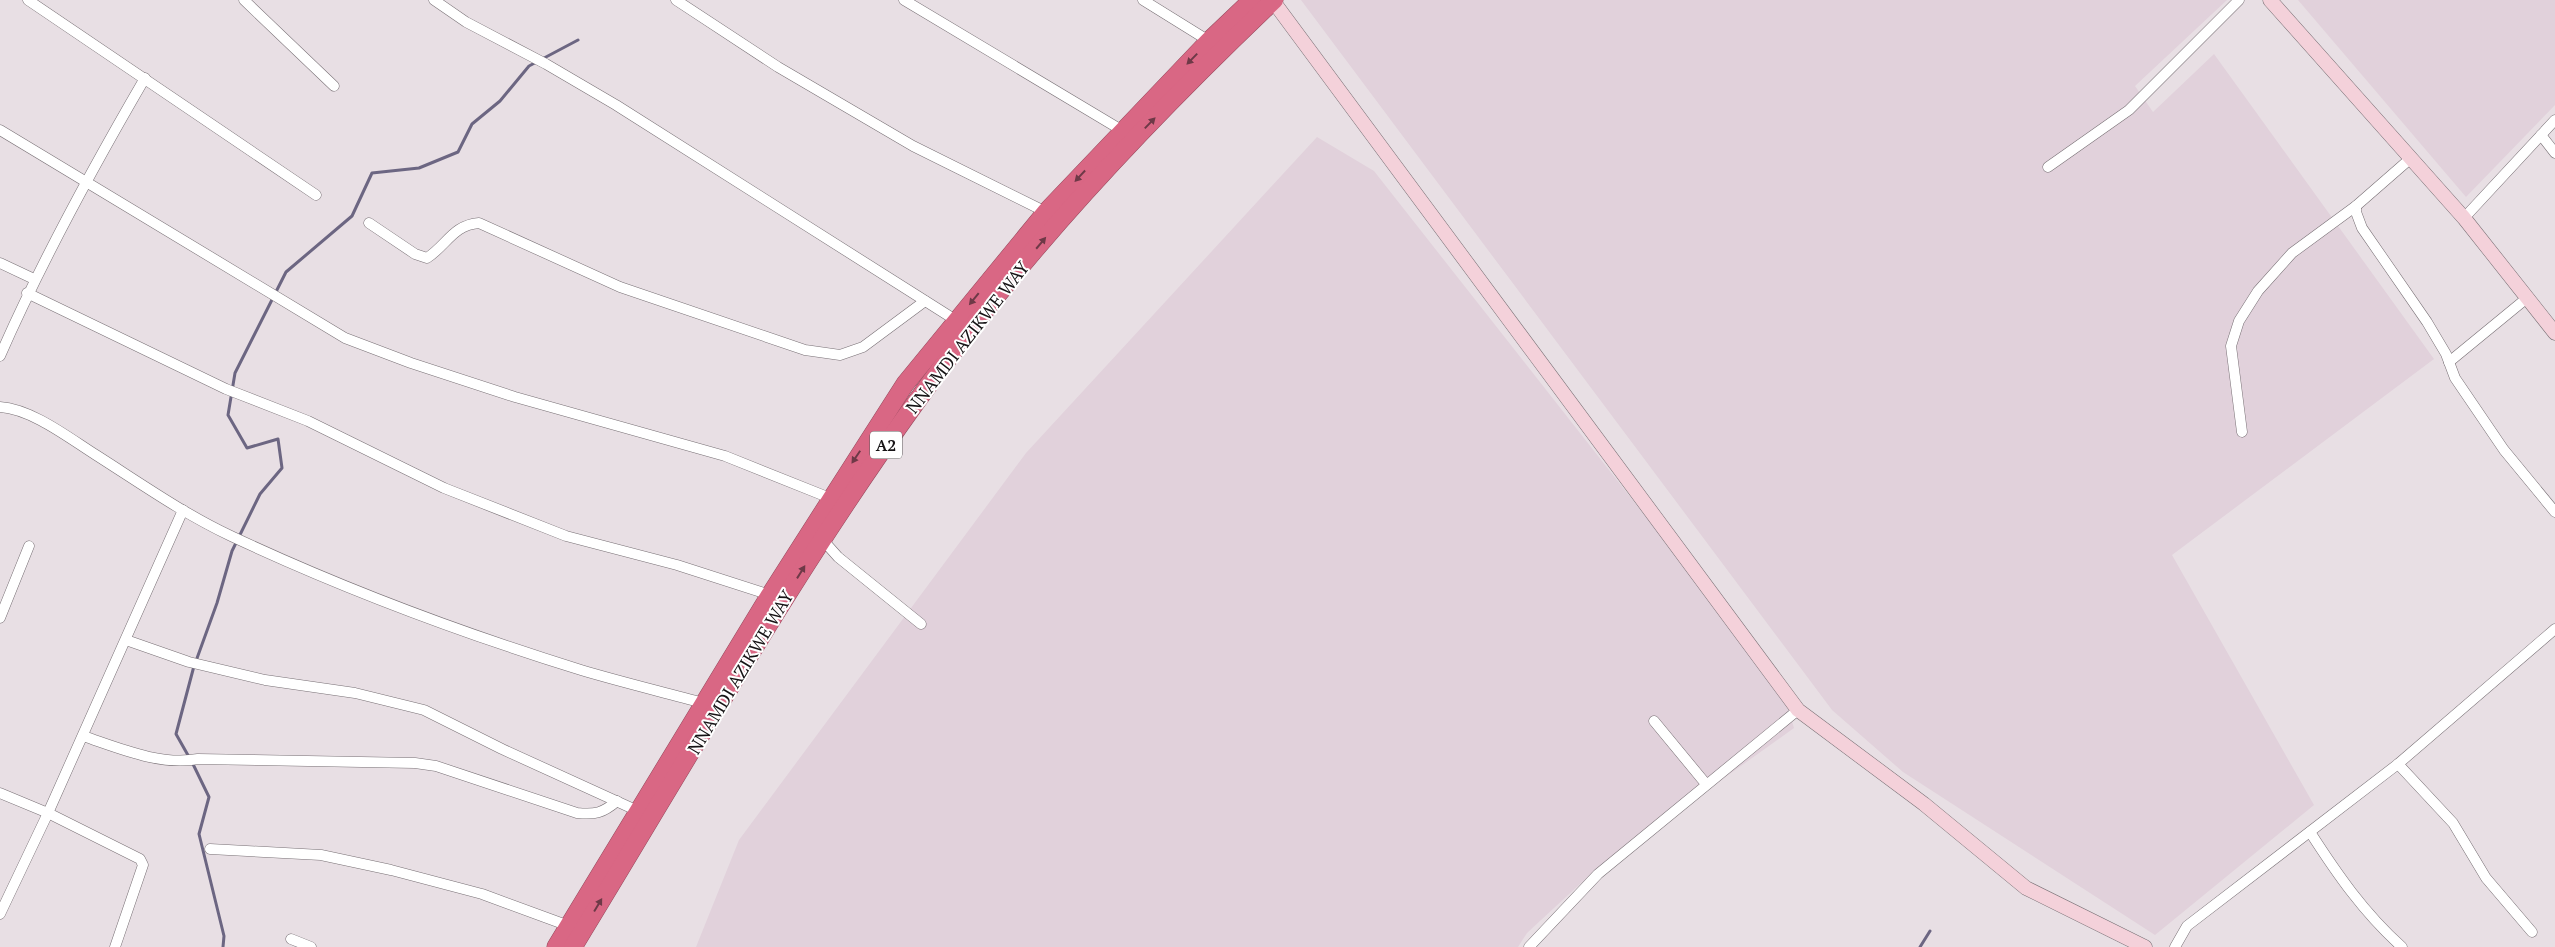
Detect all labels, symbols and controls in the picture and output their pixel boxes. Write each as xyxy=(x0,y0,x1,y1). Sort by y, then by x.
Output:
one-way arrow xyxy=(1186,52,1198,64)
one-way arrow xyxy=(1144,117,1156,129)
one-way arrow xyxy=(1074,170,1086,182)
one-way arrow xyxy=(1035,237,1046,250)
street label: NNAMDI AZIKWE WAY xyxy=(900,256,1034,418)
one-way arrow xyxy=(969,293,980,306)
road number: A2 xyxy=(870,432,902,458)
one-way arrow xyxy=(851,451,861,464)
one-way arrow xyxy=(796,566,806,579)
street label: NNAMDI AZIKWE WAY xyxy=(681,585,799,758)
one-way arrow xyxy=(594,899,603,912)

